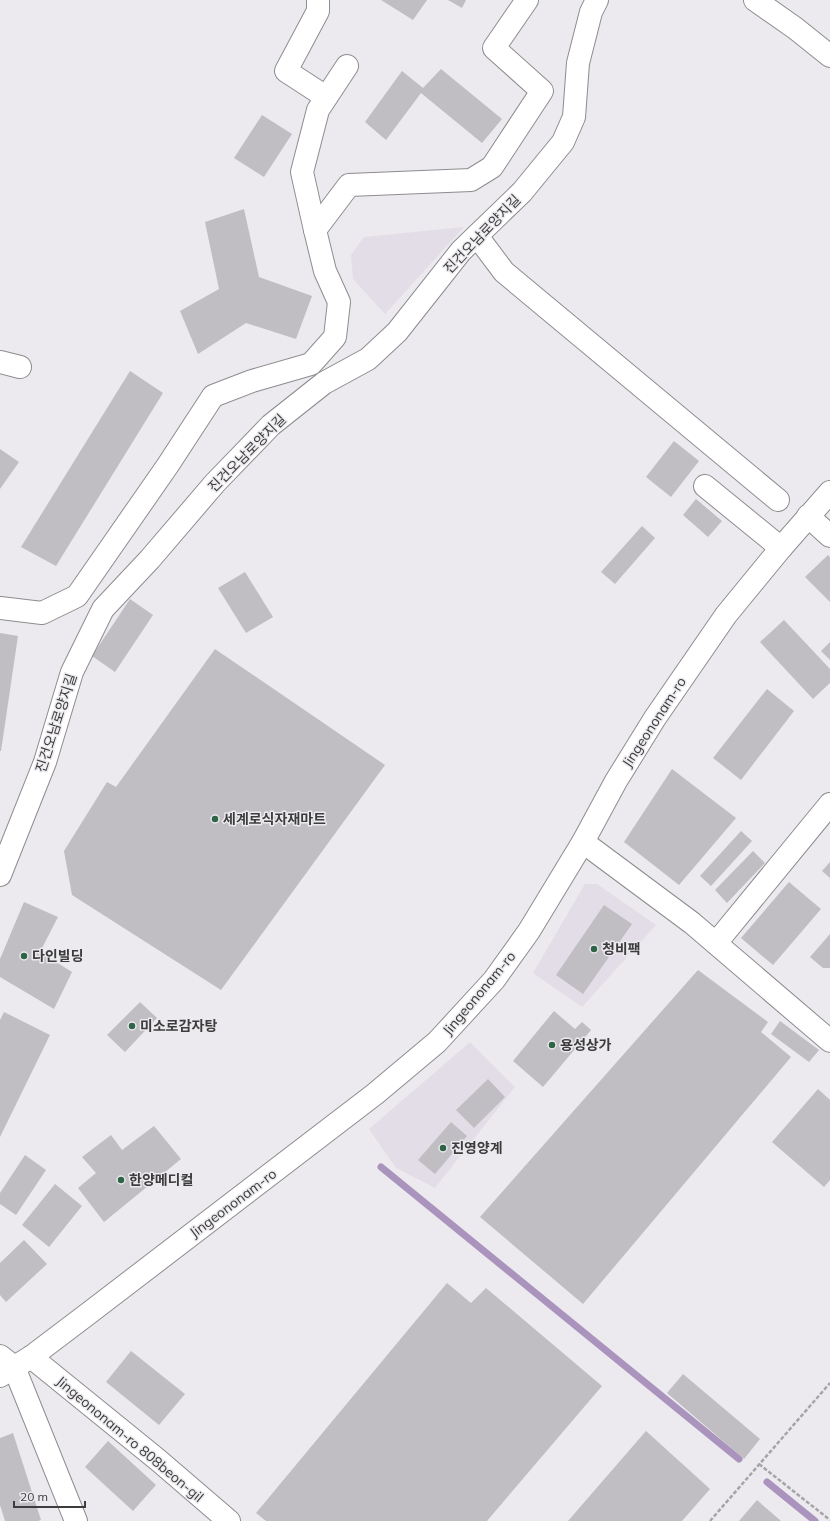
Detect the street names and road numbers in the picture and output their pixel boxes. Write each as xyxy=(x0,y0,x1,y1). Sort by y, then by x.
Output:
street label: 진건오남로양지길 xyxy=(440,191,524,277)
street label: 진건오남로양지길 xyxy=(204,410,290,496)
street label: 진건오남로양지길 xyxy=(32,671,80,775)
street label: Jingeononam-ro xyxy=(618,673,690,771)
street label: Jingeononam-ro xyxy=(439,947,519,1039)
street label: Jingeononam-ro xyxy=(186,1164,280,1242)
street label: Jingeononam-ro 808beon-gil xyxy=(53,1372,207,1506)

